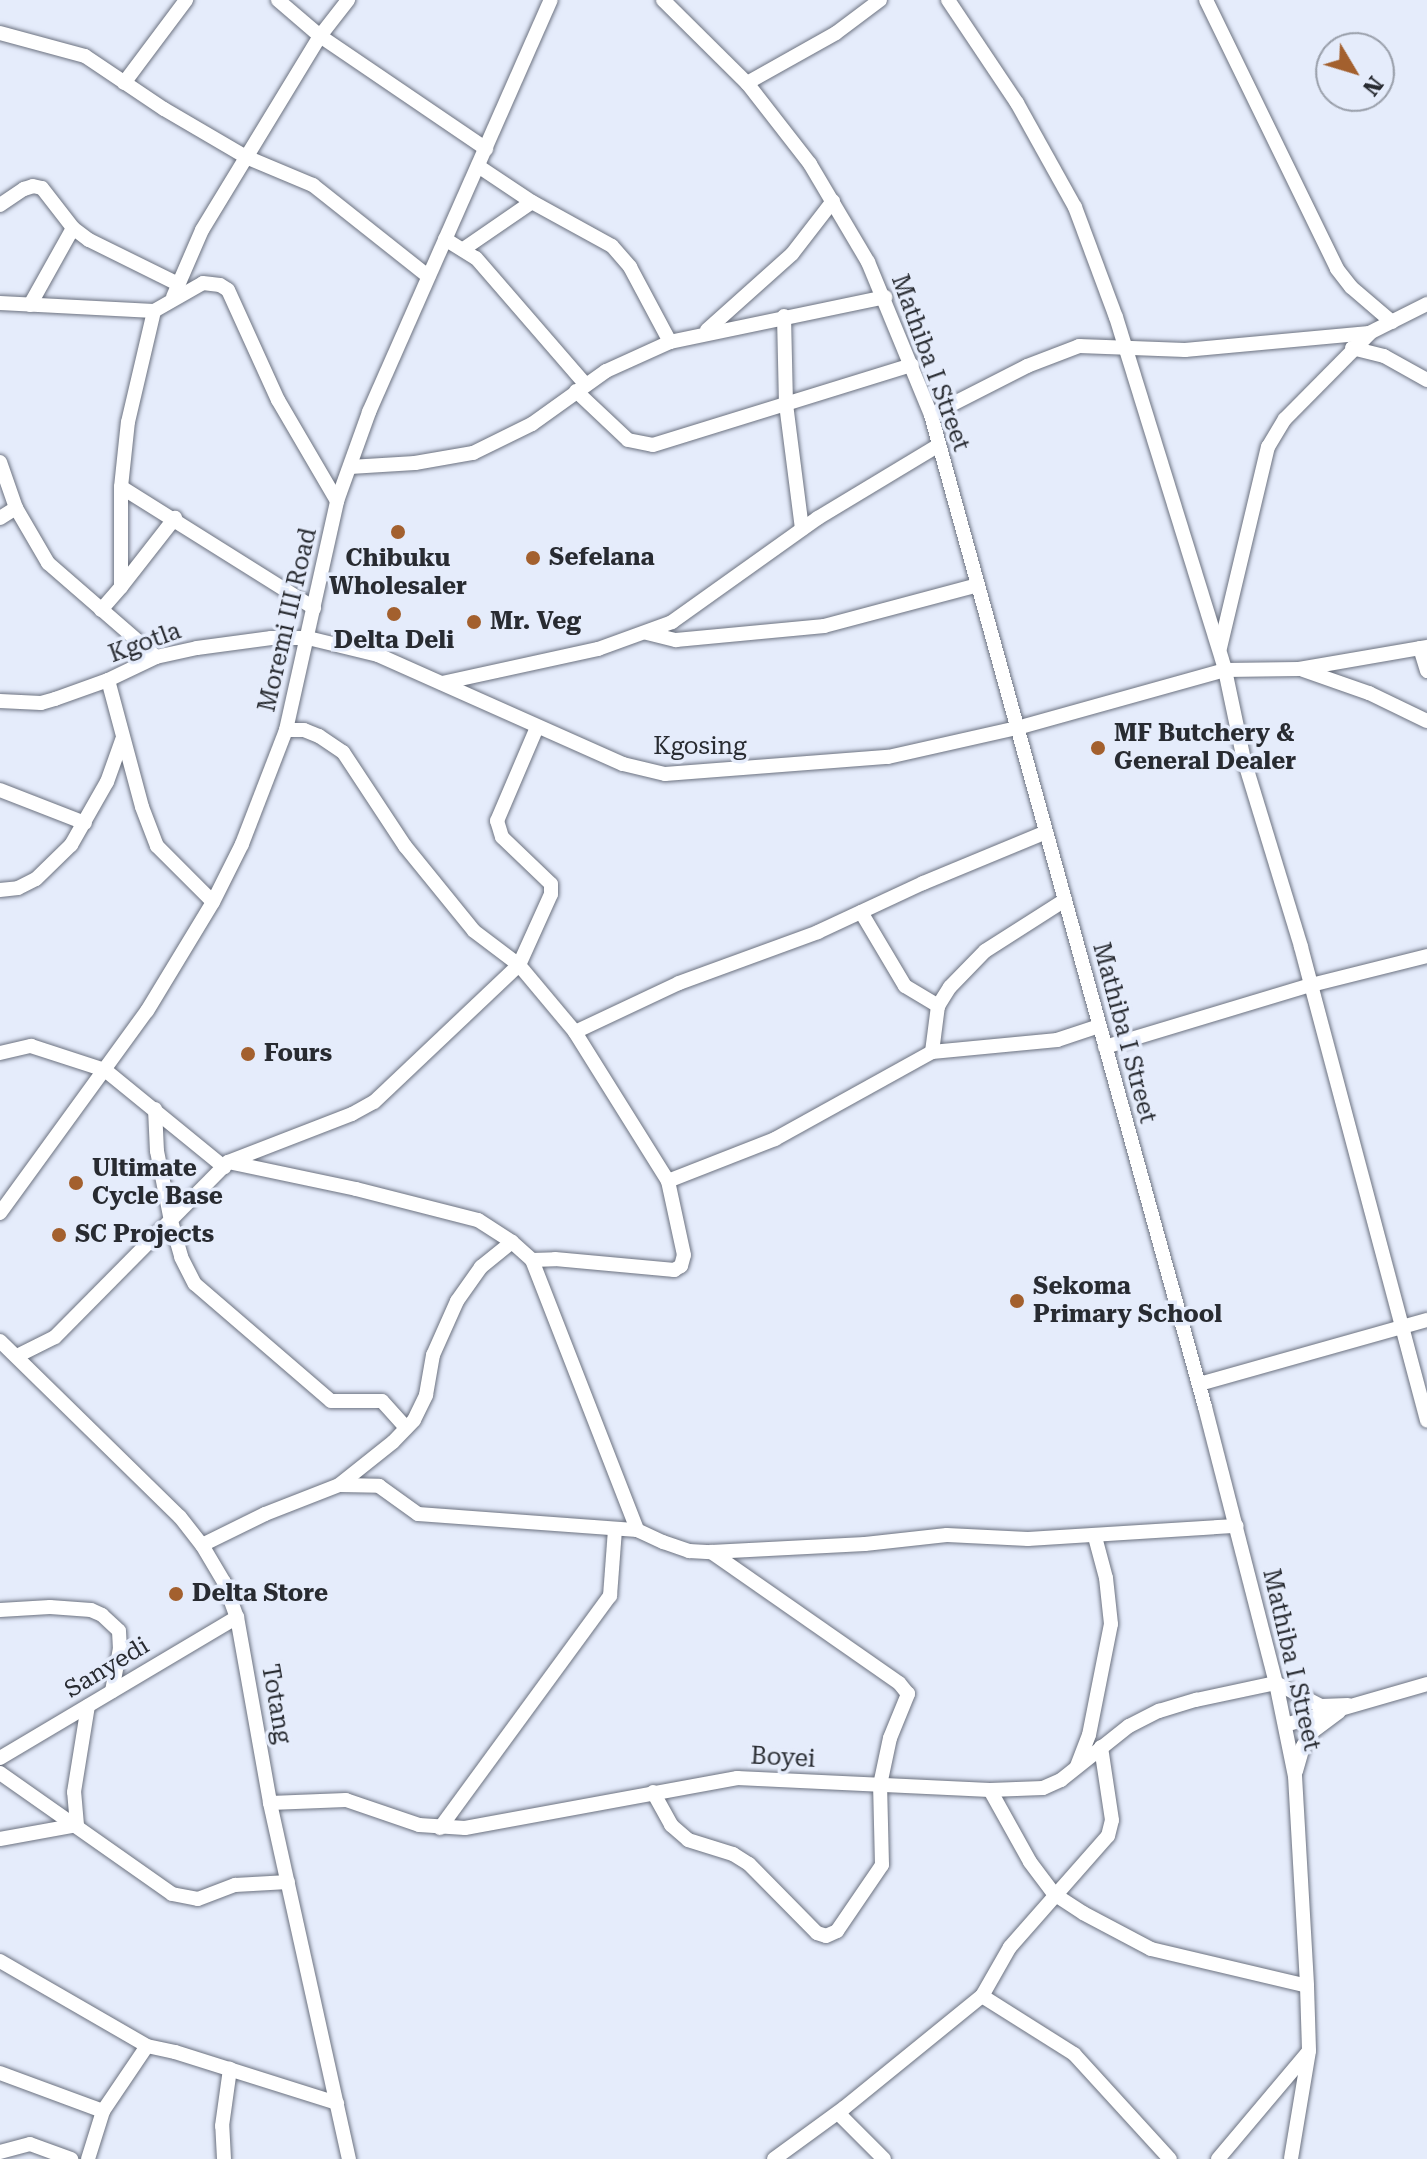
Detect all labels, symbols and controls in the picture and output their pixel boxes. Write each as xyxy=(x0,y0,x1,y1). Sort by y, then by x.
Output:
north arrow xyxy=(1315,32,1395,112)
text: N xyxy=(1358,71,1388,100)
street label: Mathiba I Street xyxy=(885,271,975,455)
marker: Chibuku Wholesaler xyxy=(389,523,407,541)
street label: Moremi III Road xyxy=(253,525,323,715)
place label: Sefelana xyxy=(549,544,655,572)
place label: Chibuku Wholesaler xyxy=(329,545,467,601)
marker: Sefelana xyxy=(524,549,542,567)
marker: Delta Deli xyxy=(385,605,403,623)
place label: Mr. Veg xyxy=(490,608,581,636)
marker: Mr. Veg xyxy=(465,613,483,631)
street label: Kgotla xyxy=(105,617,185,669)
place label: Delta Deli xyxy=(334,627,454,655)
place label: MF Butchery & General Dealer xyxy=(1114,720,1296,776)
street label: Kgosing xyxy=(653,733,747,761)
marker: MF Butchery & General Dealer xyxy=(1089,739,1107,757)
street label: Mathiba I Street xyxy=(1086,940,1162,1126)
place label: Fours xyxy=(264,1040,332,1068)
marker: Fours xyxy=(239,1045,257,1063)
place label: Ultimate Cycle Base xyxy=(92,1155,223,1211)
marker: Ultimate Cycle Base xyxy=(67,1174,85,1192)
place label: SC Projects xyxy=(75,1221,214,1249)
marker: SC Projects xyxy=(50,1226,68,1244)
place label: Sekoma Primary School xyxy=(1033,1273,1222,1329)
marker: Sekoma Primary School xyxy=(1008,1292,1026,1310)
street label: Mathiba I Street xyxy=(1256,1566,1326,1754)
place label: Delta Store xyxy=(192,1580,328,1608)
marker: Delta Store xyxy=(167,1585,185,1603)
street label: Sanyedi xyxy=(60,1632,154,1704)
street label: Totang xyxy=(255,1662,297,1746)
street label: Boyei xyxy=(750,1742,816,1774)

